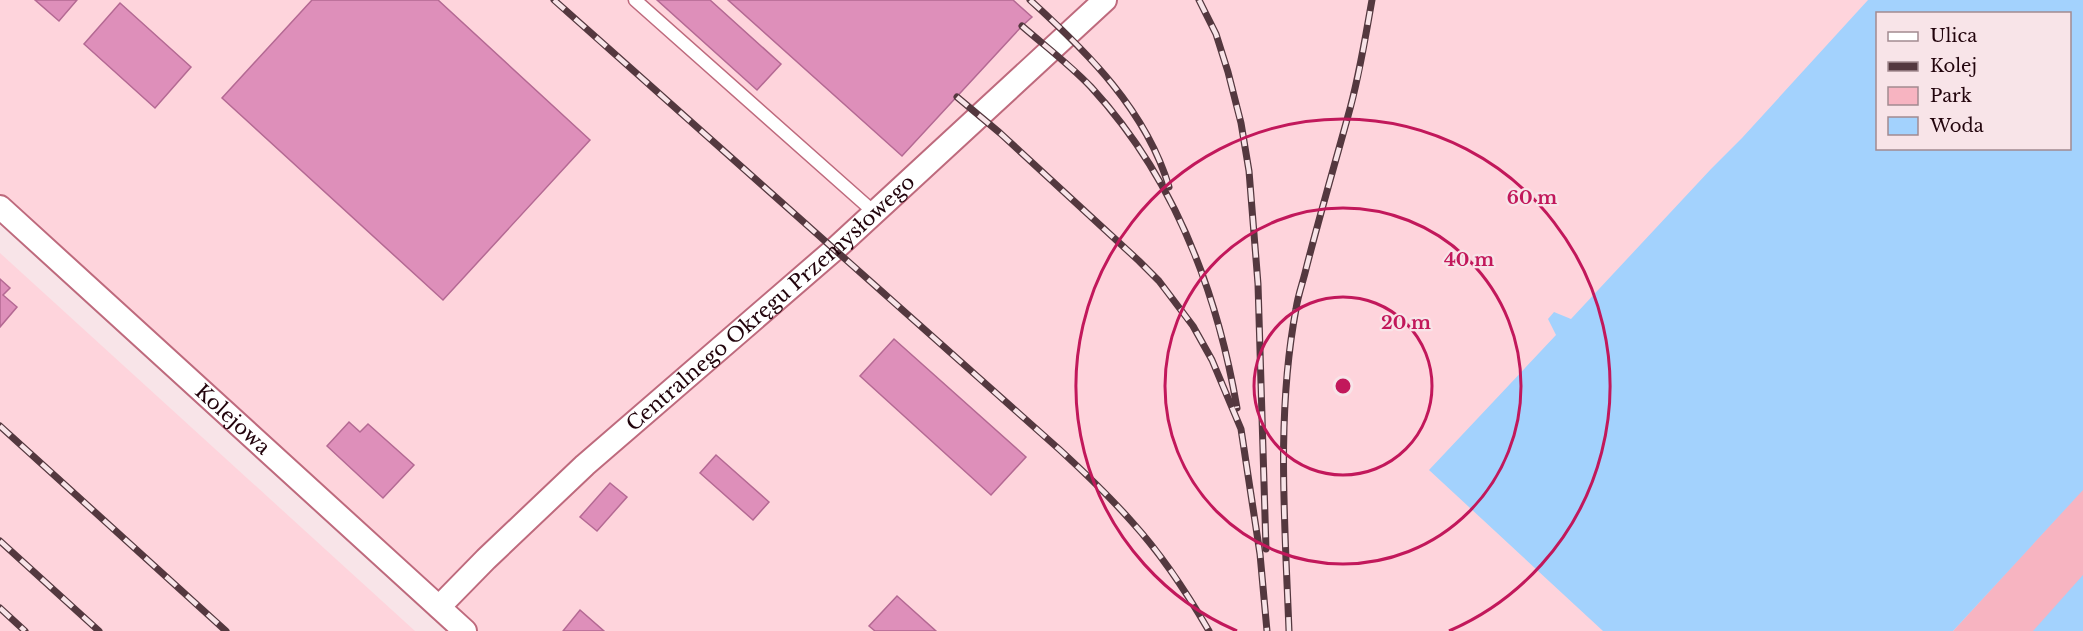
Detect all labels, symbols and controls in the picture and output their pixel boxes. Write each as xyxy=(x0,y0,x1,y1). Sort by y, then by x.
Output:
legend xyxy=(1876,12,2071,150)
text: Ulica xyxy=(1930,25,1977,47)
text: Kolej xyxy=(1930,55,1977,77)
text: Park xyxy=(1930,85,1972,107)
text: Woda xyxy=(1929,115,1984,137)
street label: Centralnego Okręgu Przemysłowego xyxy=(621,170,919,436)
text: 60 m xyxy=(1507,187,1557,209)
text: 40 m xyxy=(1444,249,1494,271)
text: 20 m xyxy=(1381,312,1431,334)
centre of rings xyxy=(1333,376,1353,396)
street label: Kolejowa xyxy=(190,379,276,460)

